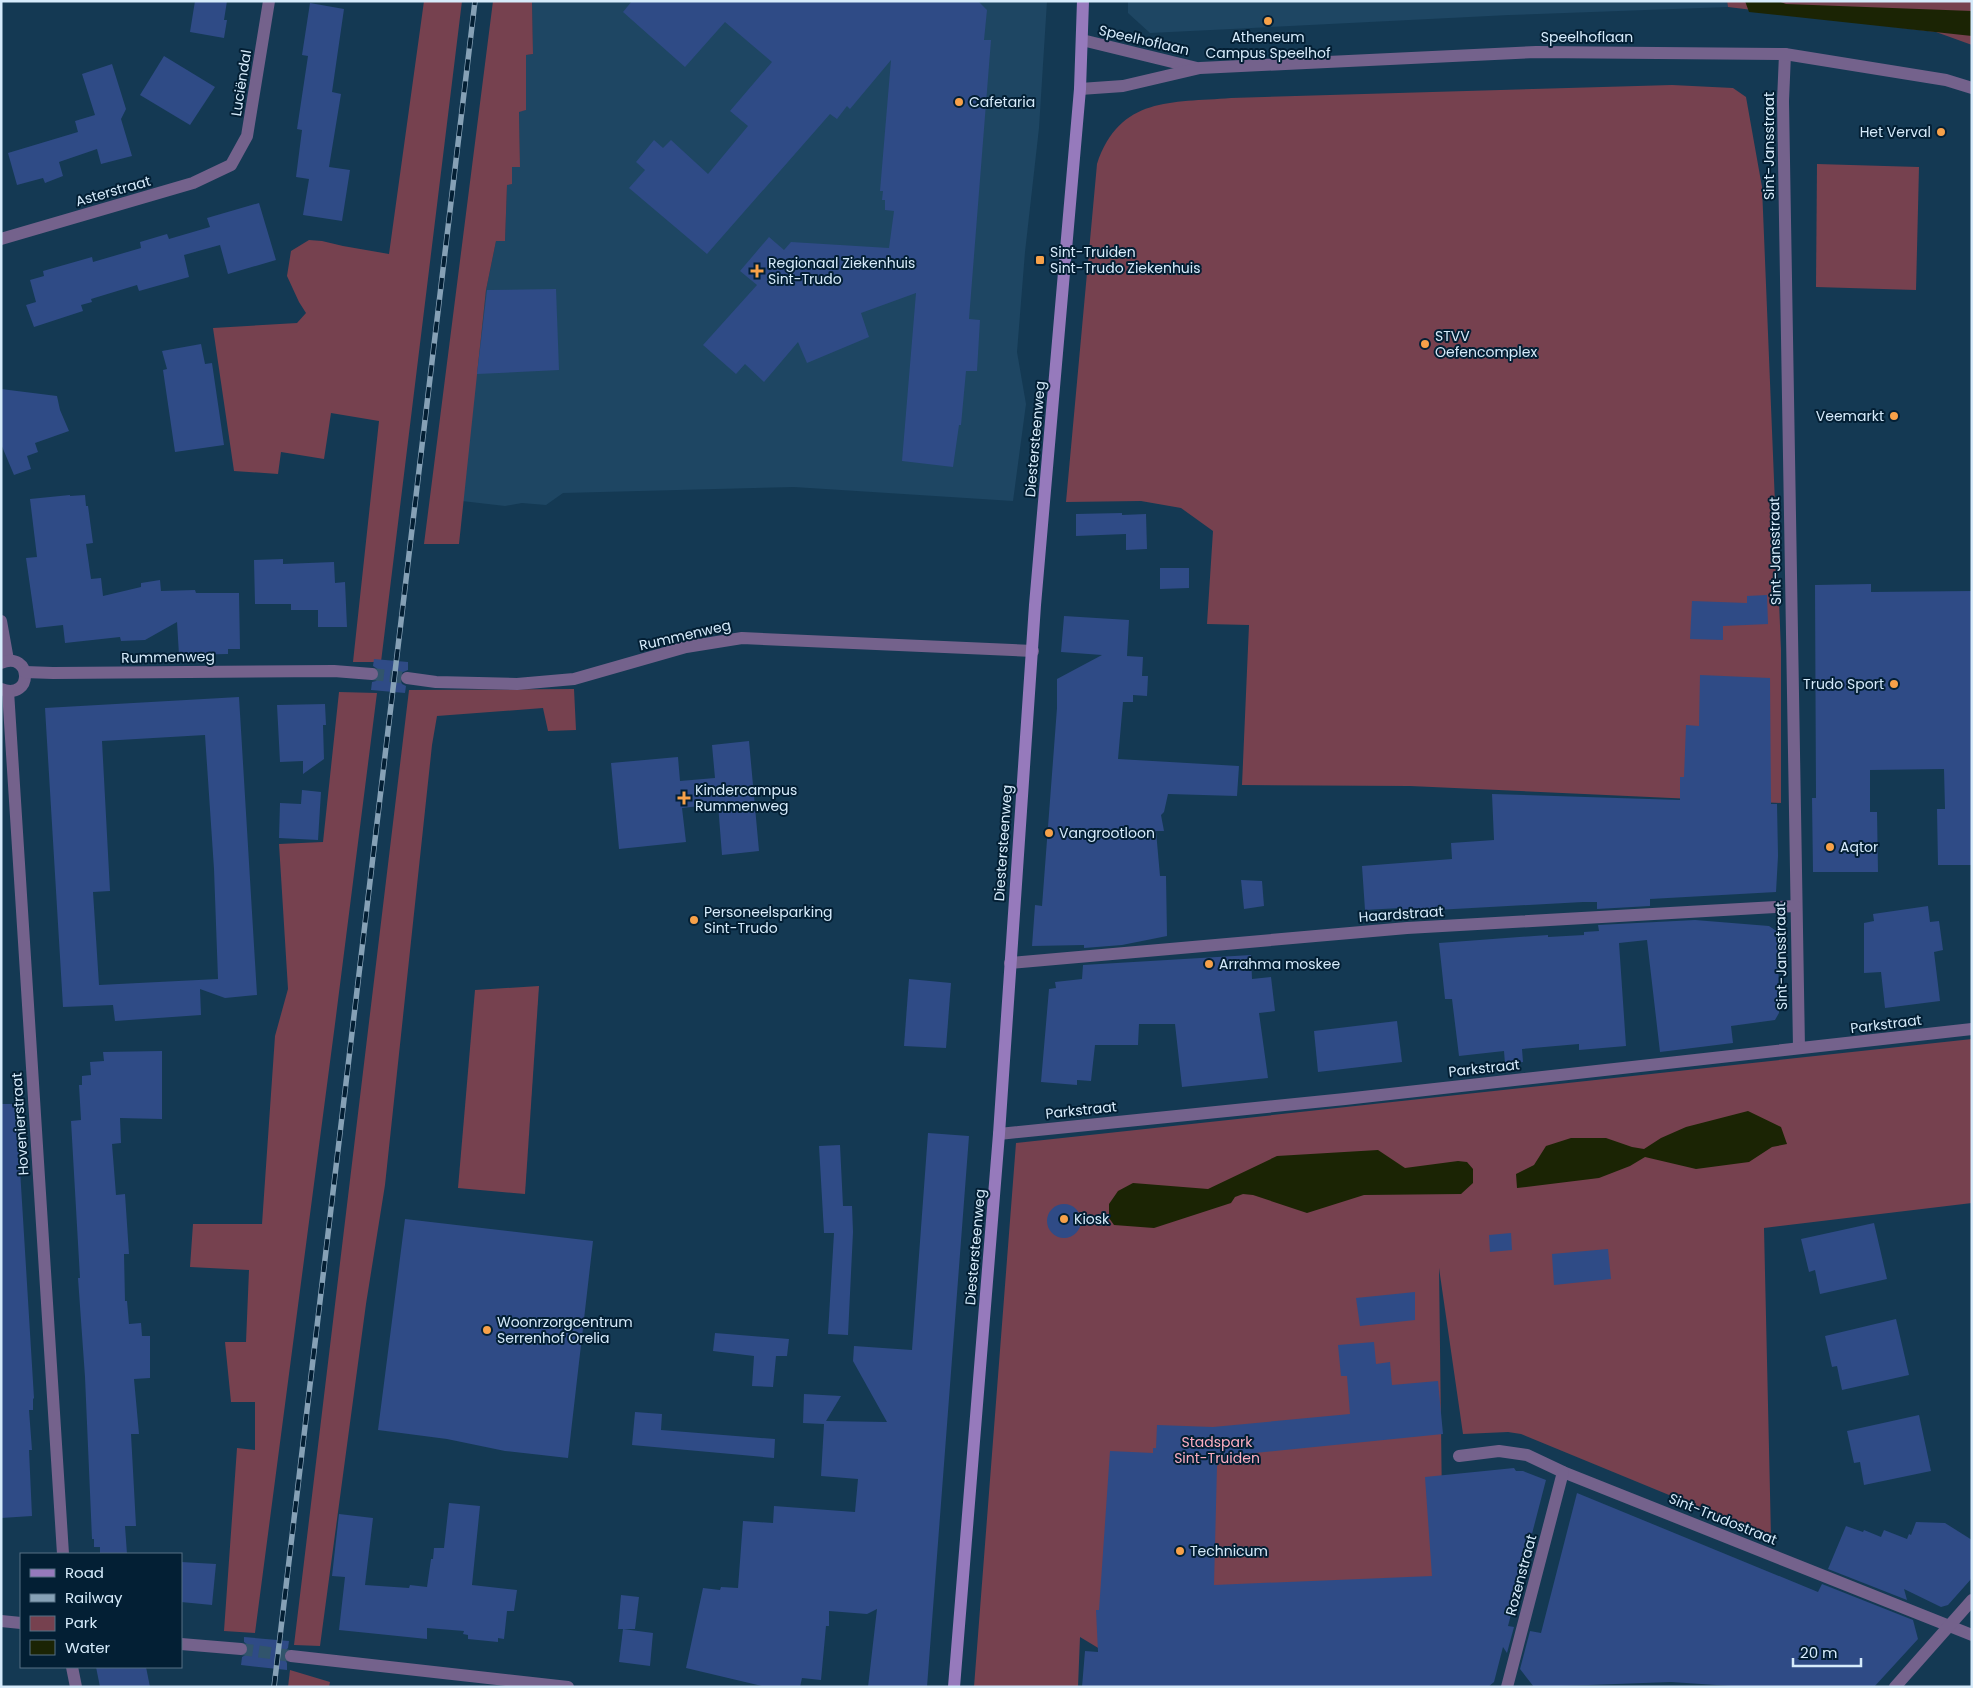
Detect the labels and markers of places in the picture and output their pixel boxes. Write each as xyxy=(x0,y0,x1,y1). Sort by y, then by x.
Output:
marker: Atheneum Campus Speelhof xyxy=(1262,15,1274,27)
place label: Atheneum Campus Speelhof xyxy=(1205,27,1331,63)
place label: Cafetaria xyxy=(969,92,1035,112)
marker: Cafetaria xyxy=(953,96,965,108)
place label: Het Verval xyxy=(1860,122,1931,142)
marker: Het Verval xyxy=(1935,126,1947,138)
place label: Sint-Truiden Sint-Trudo Ziekenhuis xyxy=(1050,242,1201,278)
place label: Regionaal Ziekenhuis Sint-Trudo xyxy=(768,253,915,289)
marker: Sint-Truiden Sint-Trudo Ziekenhuis xyxy=(1034,254,1046,266)
marker: Regionaal Ziekenhuis Sint-Trudo xyxy=(750,264,764,278)
place label: STVV Oefencomplex xyxy=(1435,326,1537,362)
marker: STVV Oefencomplex xyxy=(1419,338,1431,350)
place label: Veemarkt xyxy=(1816,406,1884,426)
marker: Veemarkt xyxy=(1888,410,1900,422)
place label: Trudo Sport xyxy=(1803,674,1884,694)
marker: Trudo Sport xyxy=(1888,678,1900,690)
place label: Kindercampus Rummenweg xyxy=(695,780,797,816)
marker: Kindercampus Rummenweg xyxy=(677,791,691,805)
place label: Vangrootloon xyxy=(1059,823,1155,843)
marker: Vangrootloon xyxy=(1043,827,1055,839)
place label: Aqtor xyxy=(1840,837,1878,857)
marker: Aqtor xyxy=(1824,841,1836,853)
place label: Personeelsparking Sint-Trudo xyxy=(704,902,833,938)
marker: Personeelsparking Sint-Trudo xyxy=(688,914,700,926)
place label: Arrahma moskee xyxy=(1219,954,1341,974)
marker: Arrahma moskee xyxy=(1203,958,1215,970)
place label: Kiosk xyxy=(1074,1209,1110,1229)
marker: Kiosk xyxy=(1058,1213,1070,1225)
place label: Woonrzorgcentrum Serrenhof Orelia xyxy=(497,1312,633,1348)
marker: Woonrzorgcentrum Serrenhof Orelia xyxy=(481,1324,493,1336)
place label: Technicum xyxy=(1190,1541,1268,1561)
marker: Technicum xyxy=(1174,1545,1186,1557)

